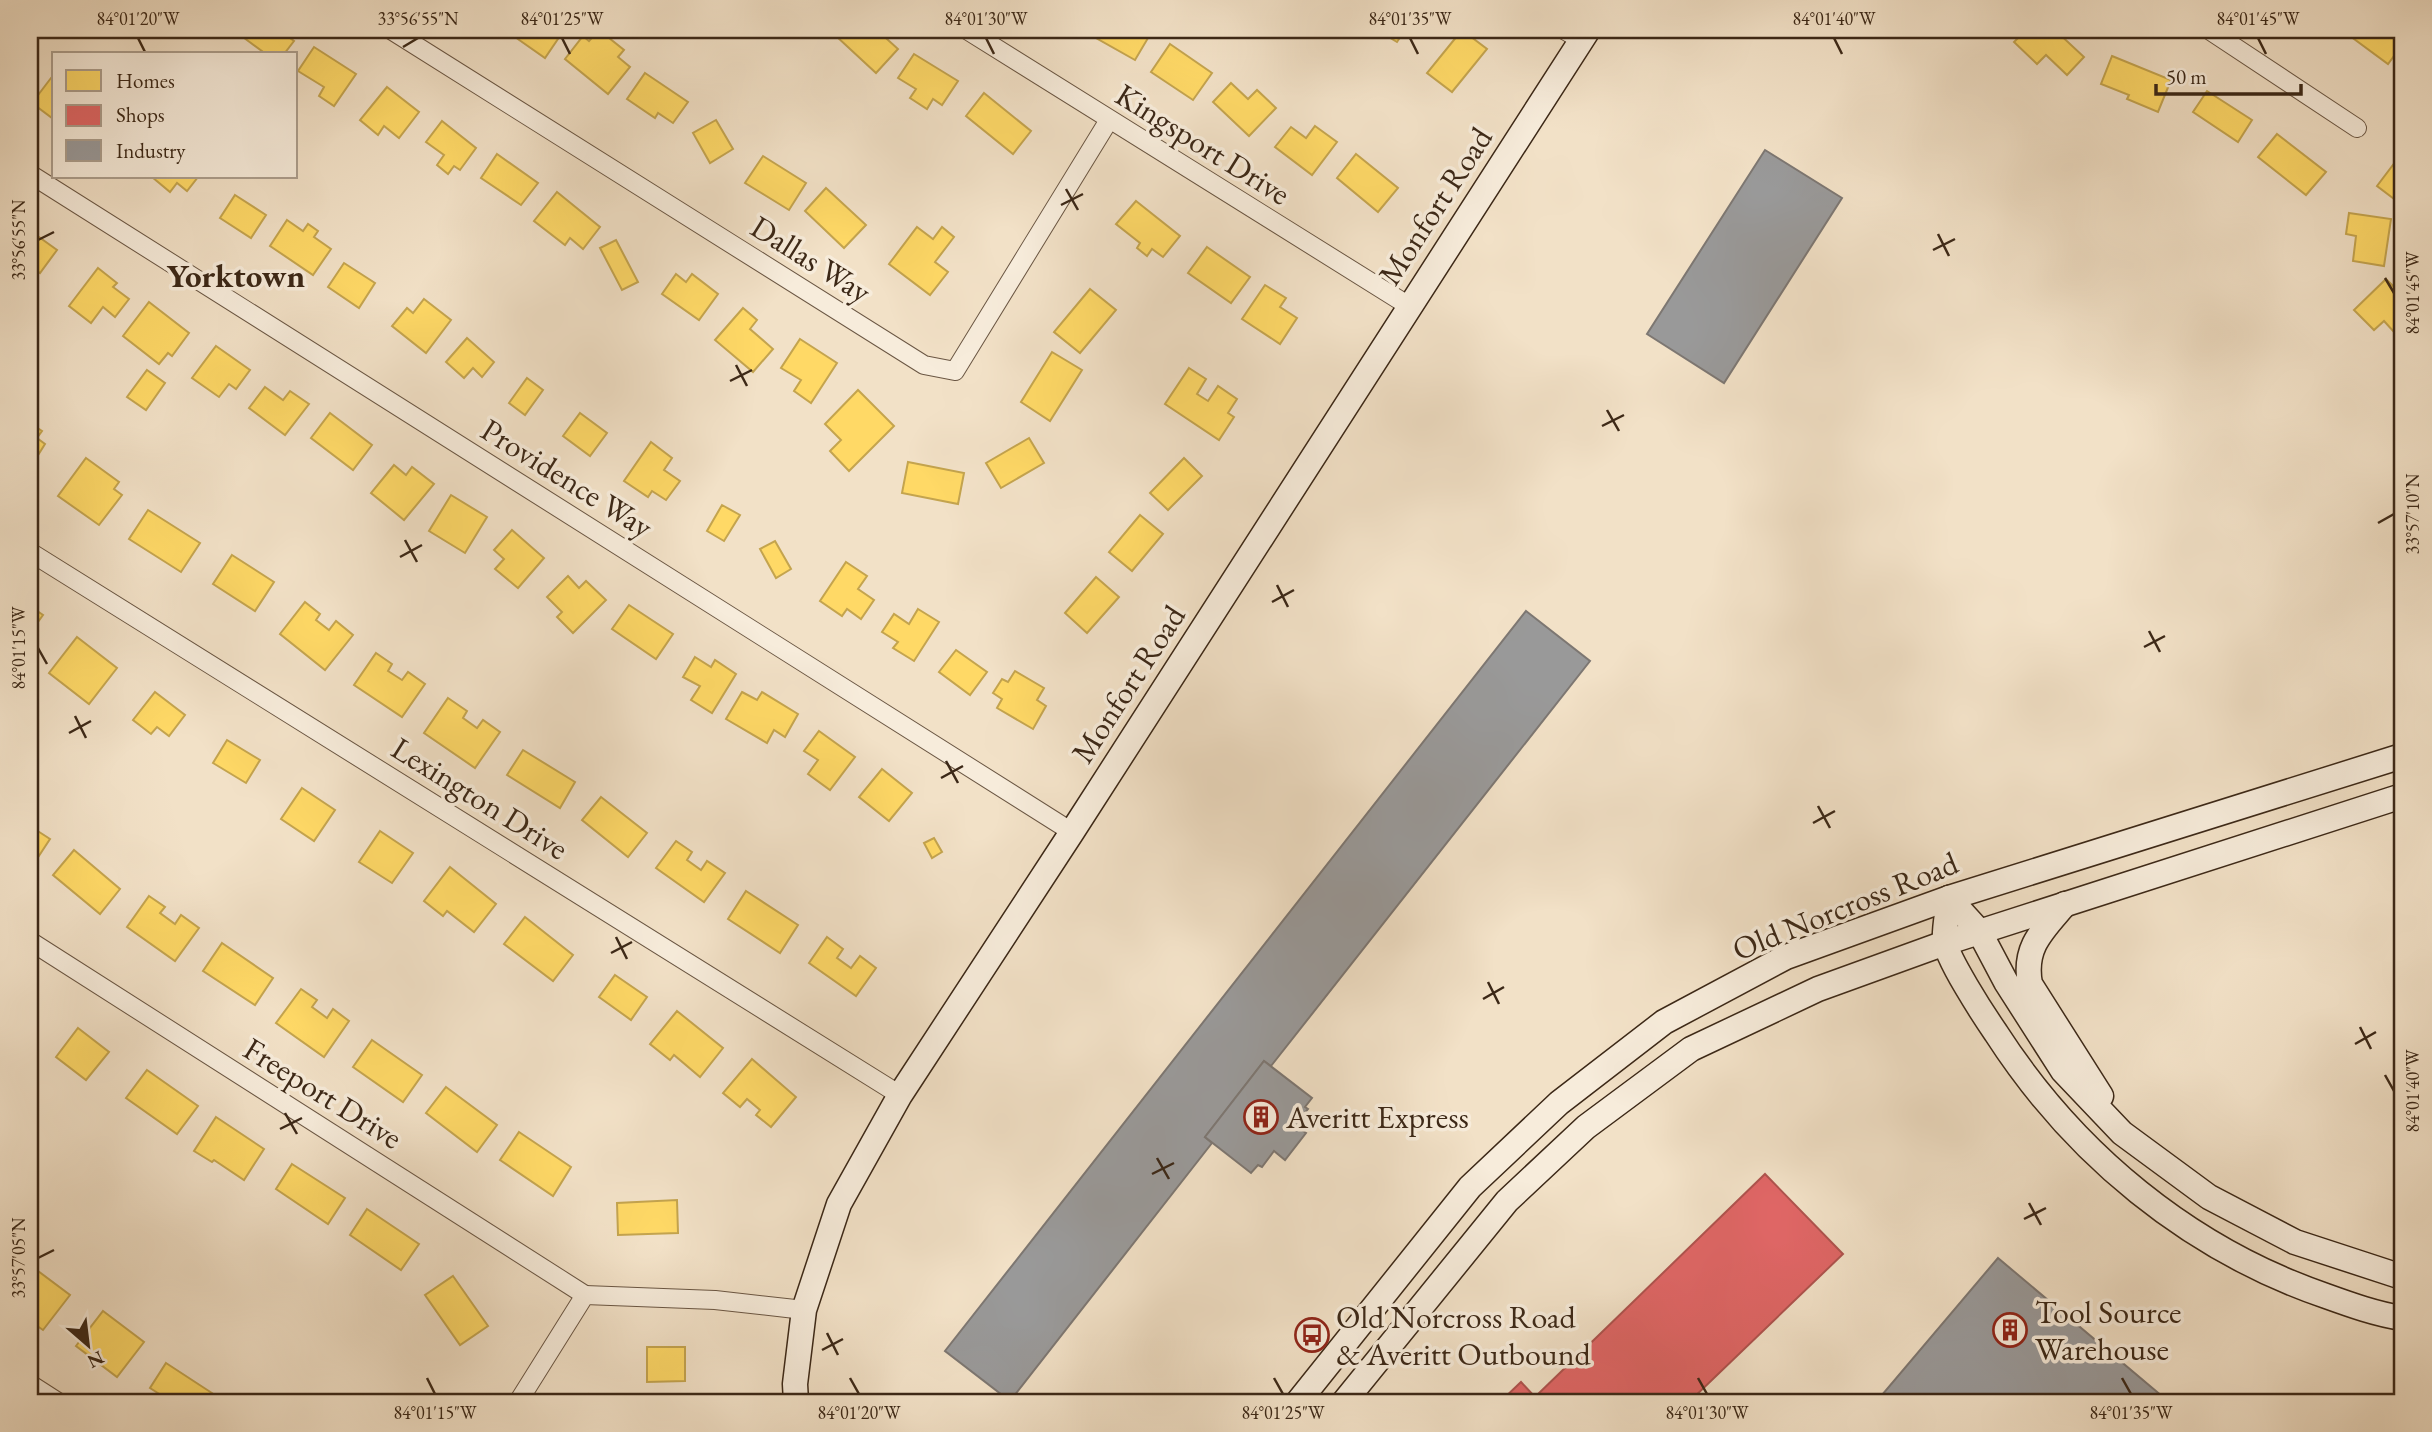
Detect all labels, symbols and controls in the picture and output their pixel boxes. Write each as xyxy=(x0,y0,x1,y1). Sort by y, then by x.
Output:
text: 84°01'20"W xyxy=(96,7,180,30)
text: 33°56'55"N xyxy=(378,7,459,30)
text: 84°01'25"W xyxy=(520,7,604,30)
text: 84°01'30"W xyxy=(944,7,1028,30)
text: 84°01'35"W xyxy=(1368,7,1452,30)
text: 84°01'40"W xyxy=(1792,7,1876,30)
text: 84°01'45"W xyxy=(2216,7,2300,30)
legend xyxy=(52,52,298,178)
scale bar xyxy=(2156,52,2301,96)
text: 50 m xyxy=(2166,63,2207,90)
text: Homes xyxy=(116,67,175,94)
street label: Kingsport Drive xyxy=(1108,74,1298,214)
text: Shops xyxy=(116,101,165,128)
street label: Monfort Road xyxy=(1368,118,1502,293)
text: Industry xyxy=(116,137,186,164)
text: 33°56'55"N xyxy=(7,199,30,280)
street label: Dallas Way xyxy=(743,206,880,313)
text: 84°01'45"W xyxy=(2401,251,2424,335)
district label: Yorktown xyxy=(167,254,306,297)
street label: Providence Way xyxy=(473,409,662,548)
text: 33°57'10"N xyxy=(2401,473,2424,554)
street label: Monfort Road xyxy=(1061,596,1195,771)
text: 84°01'15"W xyxy=(7,606,30,690)
street label: Lexington Drive xyxy=(384,727,576,869)
street label: Old Norcross Road xyxy=(1726,841,1965,970)
street label: Freeport Drive xyxy=(236,1028,410,1158)
text: 84°01'40"W xyxy=(2401,1049,2424,1133)
place label: Averitt Express xyxy=(1285,1096,1469,1138)
building icon: Averitt Express xyxy=(1242,1098,1280,1136)
text: 33°57'05"N xyxy=(7,1217,30,1298)
place label: Tool Source Warehouse xyxy=(2035,1291,2182,1370)
place label: Old Norcross Road & Averitt Outbound xyxy=(1336,1296,1592,1375)
north arrow xyxy=(52,1310,122,1380)
building icon: Tool Source Warehouse xyxy=(1991,1311,2029,1349)
bus stop icon: Old Norcross Road & Averitt Outbound xyxy=(1293,1316,1331,1354)
text: N xyxy=(83,1345,108,1375)
text: 84°01'15"W xyxy=(393,1401,477,1424)
text: 84°01'20"W xyxy=(817,1401,901,1424)
text: 84°01'25"W xyxy=(1241,1401,1325,1424)
text: 84°01'30"W xyxy=(1665,1401,1749,1424)
text: 84°01'35"W xyxy=(2089,1401,2173,1424)

